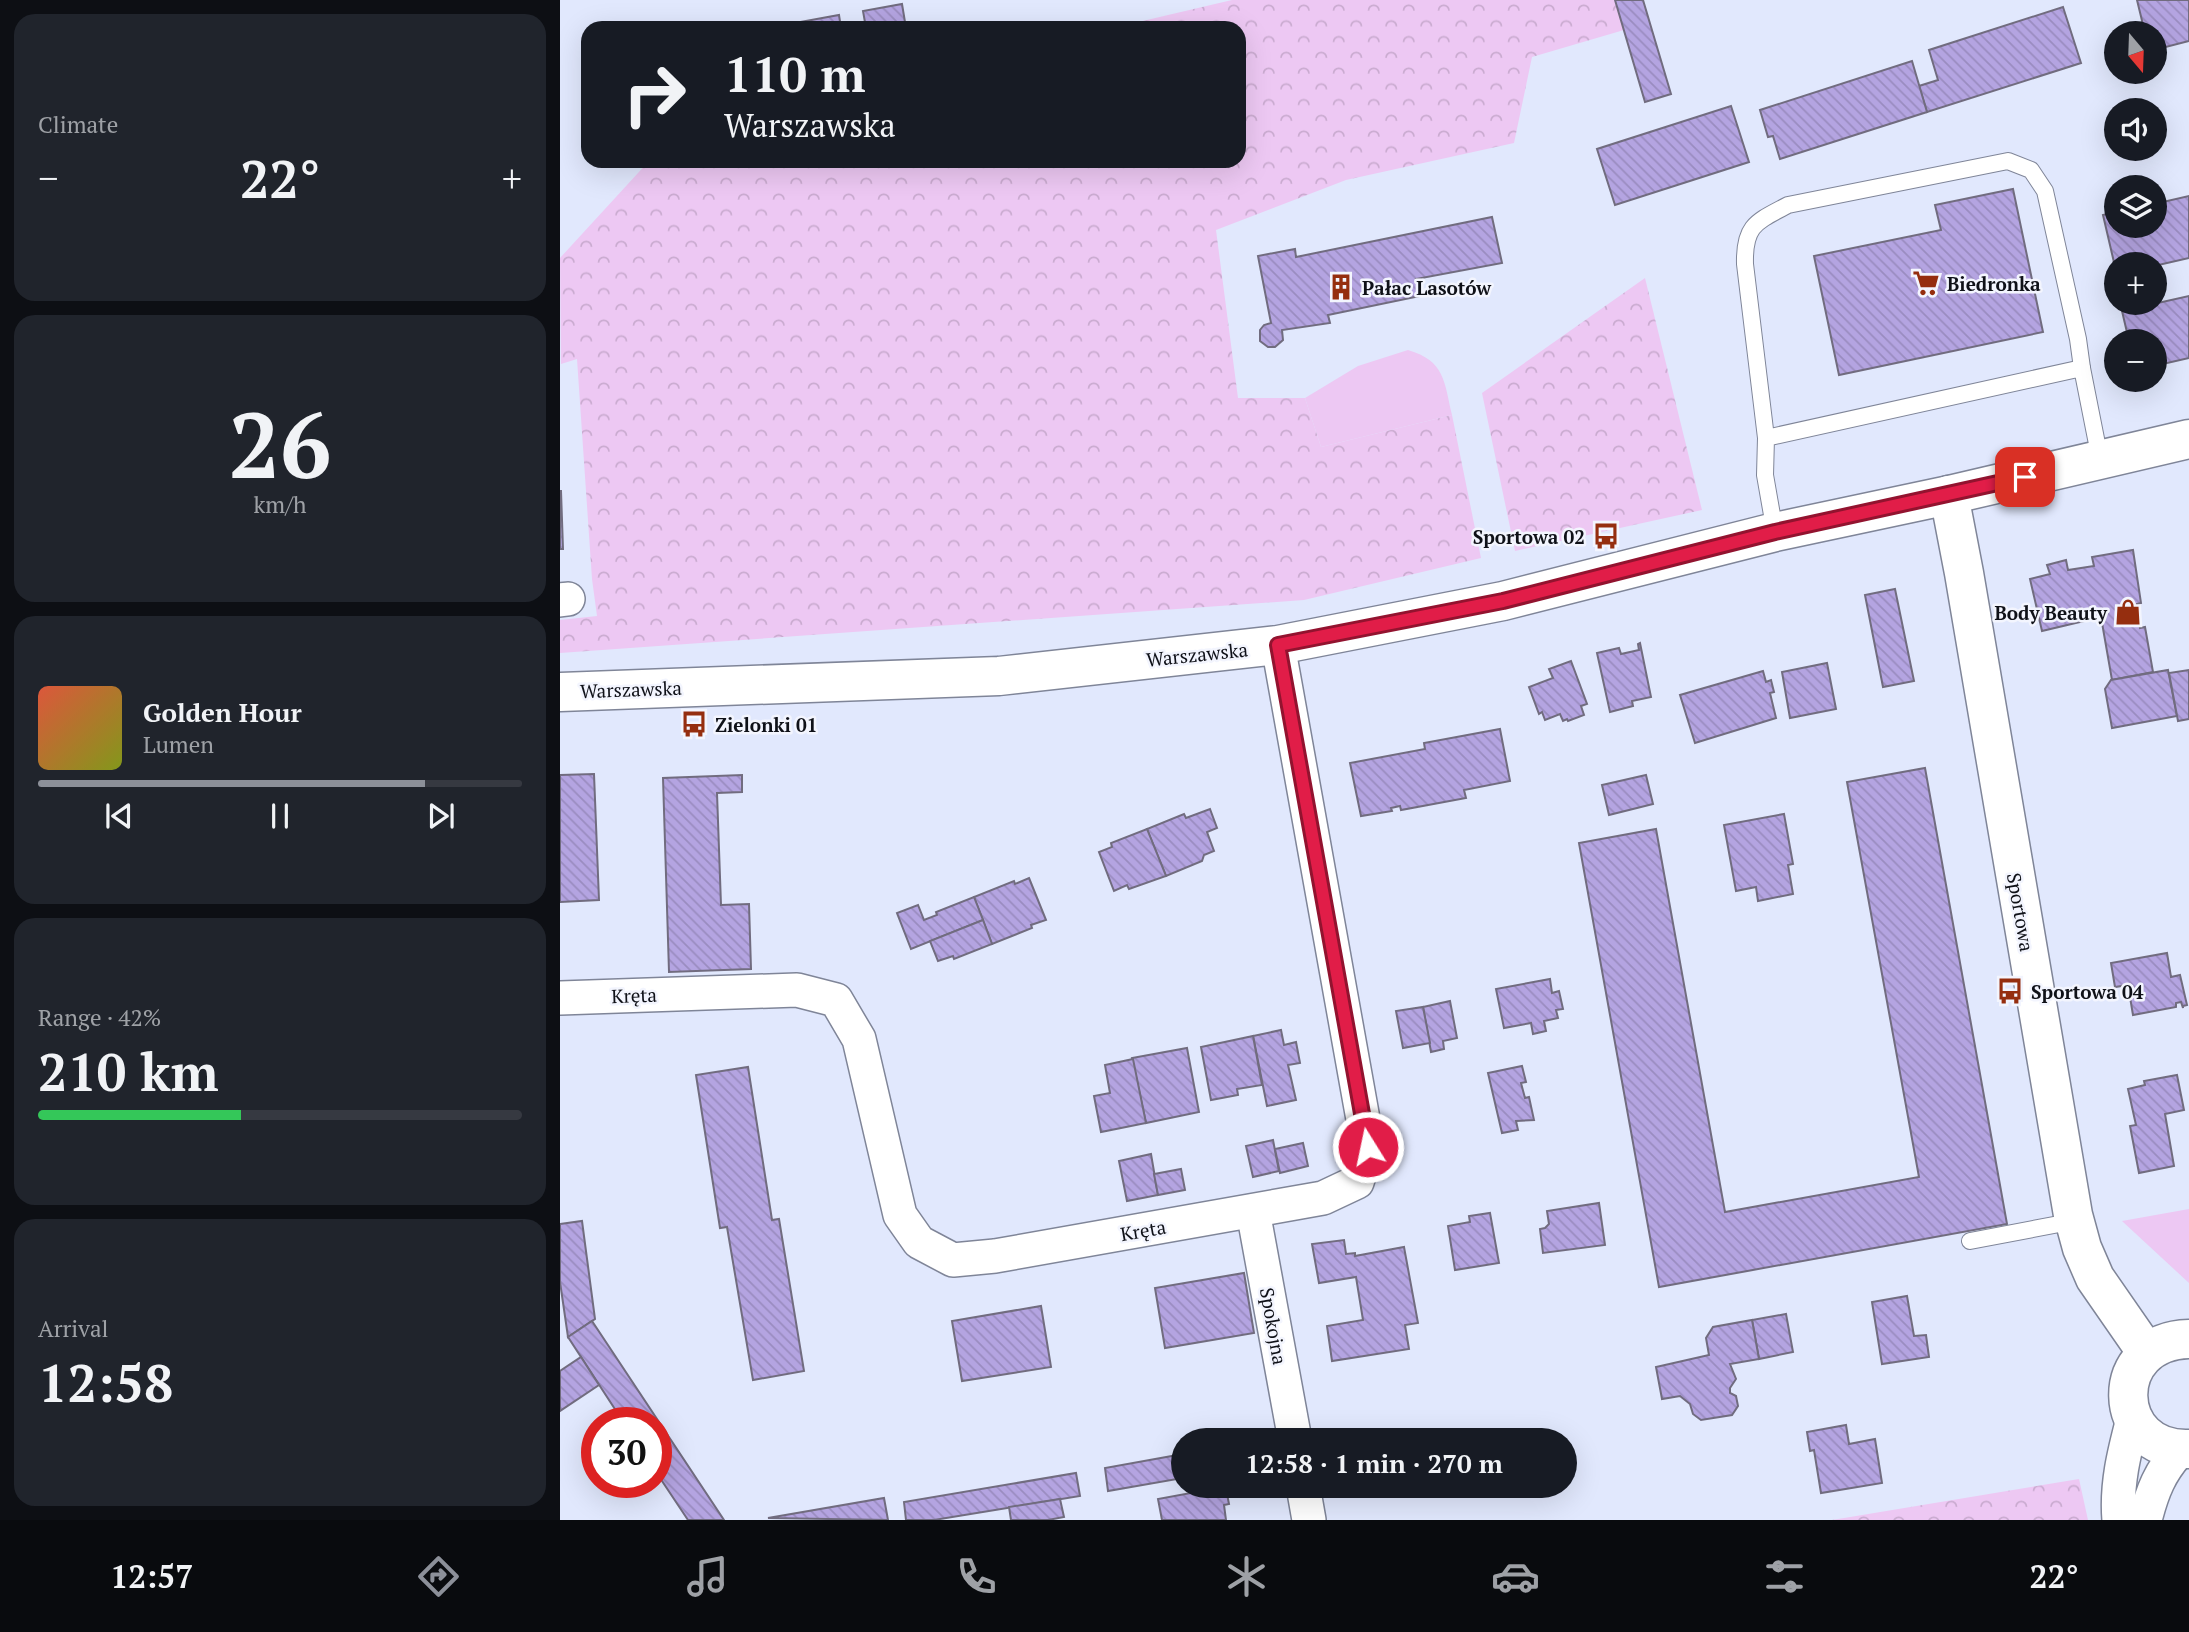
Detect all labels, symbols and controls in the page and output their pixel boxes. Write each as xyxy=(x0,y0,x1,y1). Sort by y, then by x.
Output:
north arrow xyxy=(2104,21,2166,84)
map controls xyxy=(2104,21,2167,392)
text: 110 m xyxy=(724,41,866,106)
icon: right xyxy=(609,49,700,140)
button: sound xyxy=(2104,98,2167,161)
text: Warszawska xyxy=(724,104,896,146)
text: Climate xyxy=(38,109,118,140)
text: 22° xyxy=(240,144,320,213)
text: − xyxy=(38,153,58,203)
text: + xyxy=(502,153,522,203)
button: layers xyxy=(2104,175,2167,238)
button: + xyxy=(2104,252,2167,315)
supermarket icon: Biedronka xyxy=(1911,268,1941,298)
place label: Biedronka xyxy=(1947,271,2041,296)
building icon: Pałac Lasotów xyxy=(1326,272,1356,302)
place label: Pałac Lasotów xyxy=(1362,275,1492,300)
button: − xyxy=(2104,329,2167,392)
text: 26 xyxy=(229,383,331,504)
pin xyxy=(1995,447,2055,507)
icon: arrive xyxy=(2006,458,2044,496)
text: km/h xyxy=(253,489,307,520)
bus stop icon: Sportowa 02 xyxy=(1591,521,1621,551)
place label: Sportowa 02 xyxy=(1473,524,1585,549)
shop icon: Body Beauty xyxy=(2113,597,2143,627)
place label: Body Beauty xyxy=(1994,600,2108,625)
street label: Warszawska xyxy=(1145,636,1249,672)
street label: Warszawska xyxy=(580,675,683,703)
text: Golden Hour xyxy=(143,695,302,729)
bus stop icon: Zielonki 01 xyxy=(679,709,709,739)
place label: Zielonki 01 xyxy=(715,712,817,737)
text: Lumen xyxy=(143,729,214,760)
icon: previous xyxy=(100,797,138,835)
icon: pause xyxy=(261,797,299,835)
icon: next xyxy=(422,797,460,835)
street label: Sportowa xyxy=(2002,871,2040,954)
bus stop icon: Sportowa 04 xyxy=(1995,976,2025,1006)
place label: Sportowa 04 xyxy=(2031,979,2144,1004)
street label: Kręta xyxy=(611,982,658,1008)
text: Range · 42% xyxy=(38,1002,161,1033)
text: 210 km xyxy=(38,1037,219,1106)
position arrow xyxy=(1331,1110,1405,1184)
street label: Kręta xyxy=(1118,1214,1168,1246)
street label: Spokojna xyxy=(1255,1285,1293,1367)
text: Arrival xyxy=(38,1313,109,1344)
text: 12:58 xyxy=(38,1348,173,1417)
speed limit sign: 30 xyxy=(581,1407,672,1498)
text: 12:58 · 1 min · 270 m xyxy=(1245,1446,1503,1480)
icon: directions xyxy=(414,1552,463,1601)
icon: music xyxy=(683,1552,732,1601)
icon: phone xyxy=(952,1552,1001,1601)
icon: climate xyxy=(1222,1552,1271,1601)
icon: car xyxy=(1491,1552,1540,1601)
icon: filters xyxy=(1760,1552,1809,1601)
text: 12:57 xyxy=(110,1555,193,1597)
text: 22° xyxy=(2029,1555,2079,1597)

